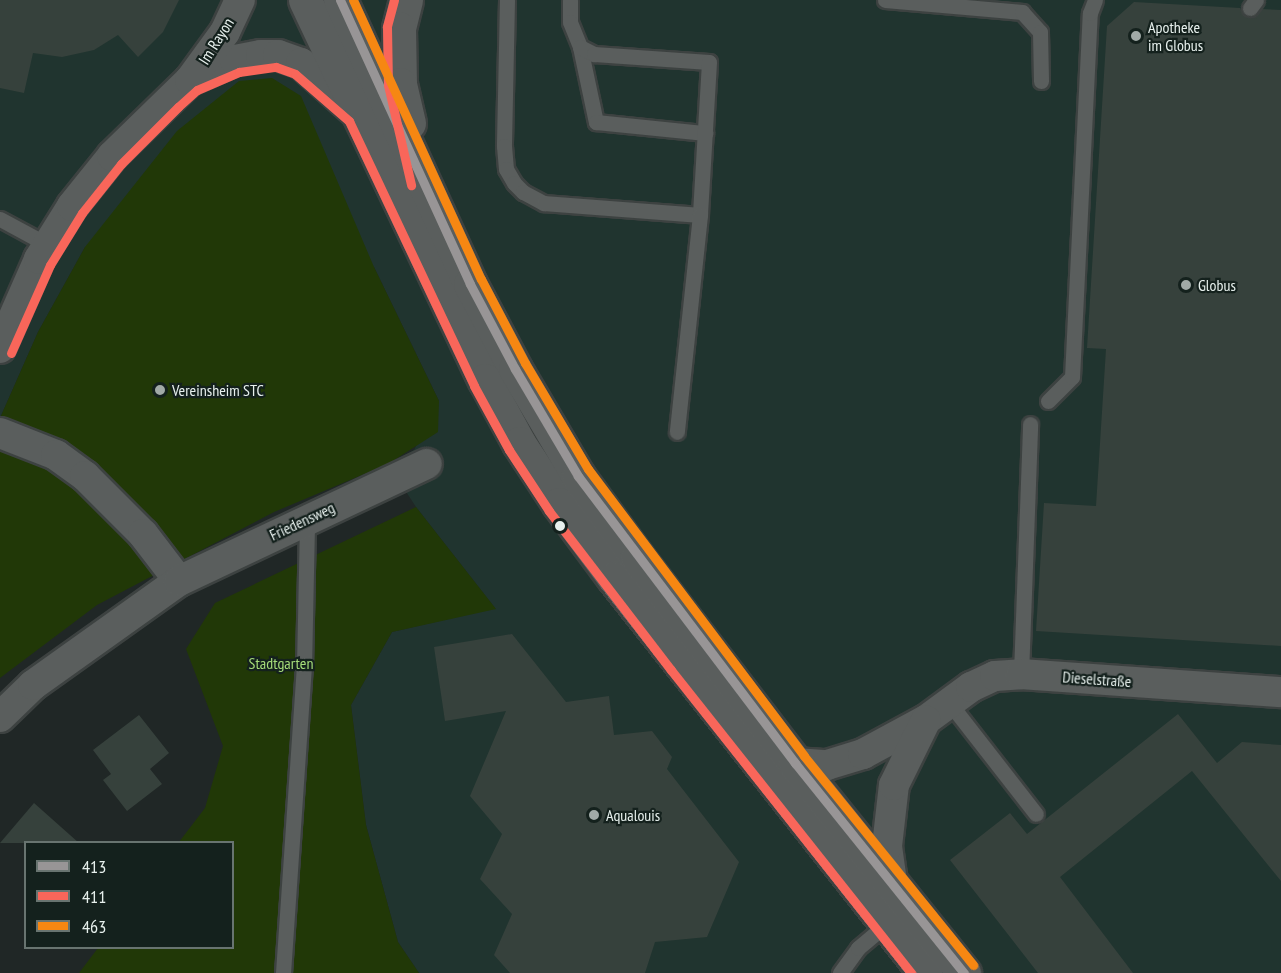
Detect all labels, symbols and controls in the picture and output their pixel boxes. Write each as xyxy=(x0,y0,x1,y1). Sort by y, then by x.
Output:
street label: Im Rayon xyxy=(194,14,238,68)
place label: Apotheke im Globus xyxy=(1148,17,1203,55)
marker: Apotheke im Globus xyxy=(1129,29,1143,43)
place label: Globus xyxy=(1198,275,1236,295)
marker: Globus xyxy=(1179,278,1193,292)
place label: Vereinsheim STC xyxy=(172,380,264,400)
marker: Vereinsheim STC xyxy=(153,383,167,397)
street label: Friedensweg xyxy=(266,498,338,544)
unlabelled marker xyxy=(554,520,566,532)
park label: Stadtgarten xyxy=(249,653,313,673)
street label: Dieselstraße xyxy=(1062,667,1132,691)
place label: Aqualouis xyxy=(606,805,660,825)
marker: Aqualouis xyxy=(587,808,601,822)
legend xyxy=(24,841,234,949)
text: 413 xyxy=(82,855,106,878)
text: 411 xyxy=(82,885,106,908)
text: 463 xyxy=(82,915,106,938)

